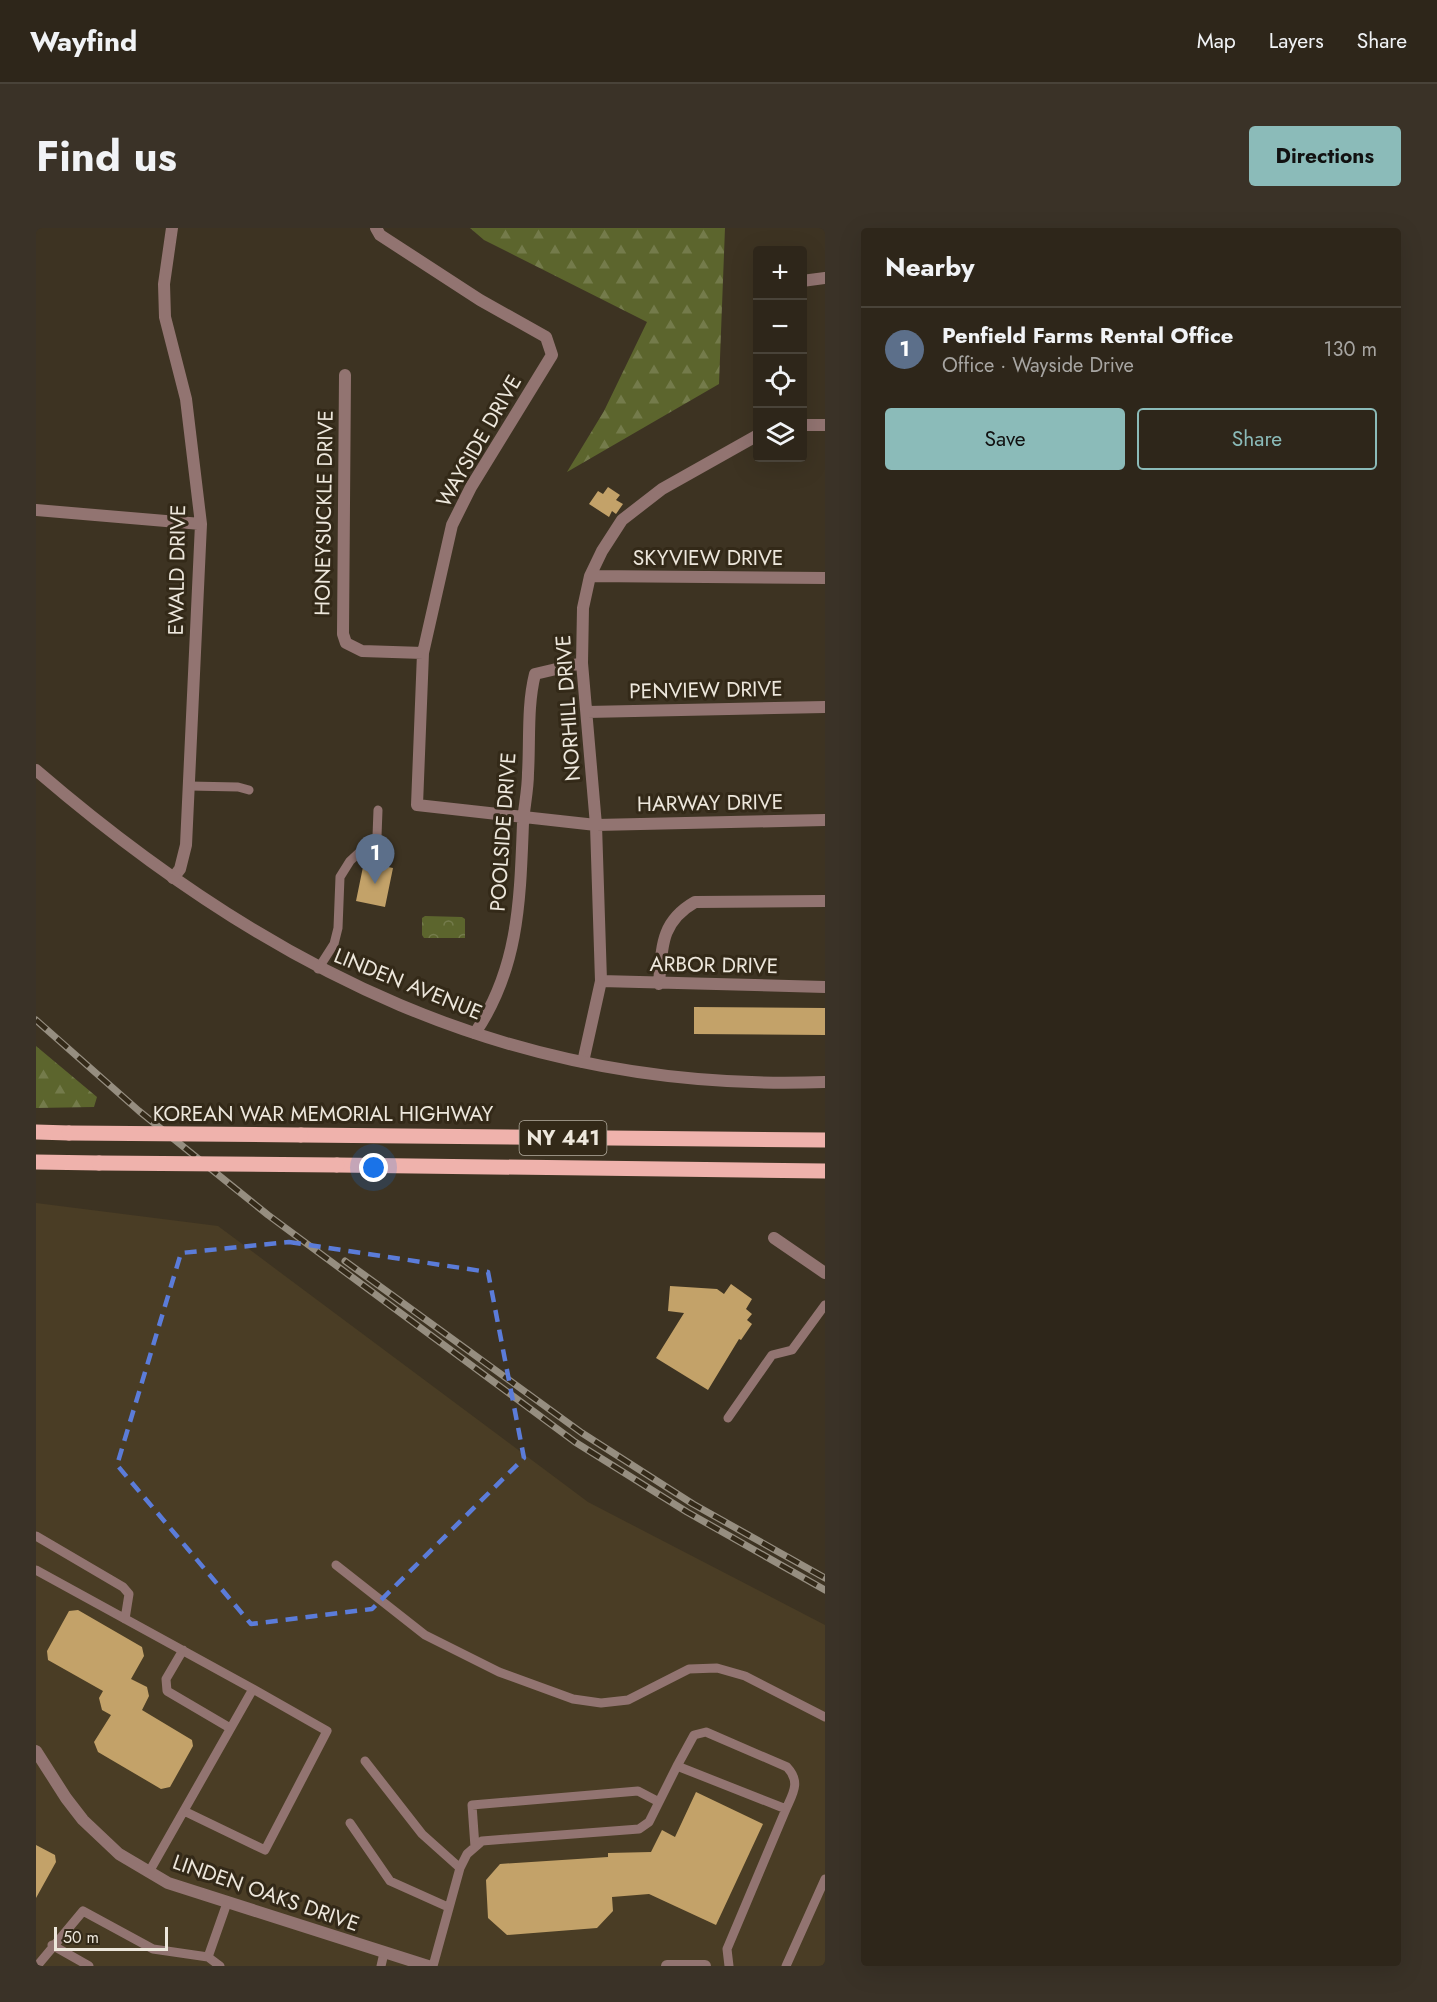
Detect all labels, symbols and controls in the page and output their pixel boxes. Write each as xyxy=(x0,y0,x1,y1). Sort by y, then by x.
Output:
text: Wayfind xyxy=(30,21,137,62)
text: Map xyxy=(1197,26,1236,56)
text: Layers xyxy=(1269,26,1324,56)
text: Share xyxy=(1357,26,1407,56)
text: Find us xyxy=(36,126,177,187)
button: Directions xyxy=(1249,126,1401,186)
map controls xyxy=(753,246,807,462)
button: + xyxy=(753,246,807,300)
text: Nearby xyxy=(885,248,974,286)
button: − xyxy=(753,300,807,354)
text: Penfield Farms Rental Office xyxy=(942,319,1233,351)
text: 1 xyxy=(899,335,910,364)
text: 130 m xyxy=(1323,335,1377,364)
text: Office · Wayside Drive xyxy=(942,351,1134,380)
button: locate xyxy=(753,354,807,408)
street label: WAYSIDE DRIVE xyxy=(429,369,529,513)
button: layers xyxy=(753,408,807,462)
button: Save xyxy=(885,408,1125,470)
button: Share xyxy=(1137,408,1377,470)
street label: HONEYSUCKLE DRIVE xyxy=(307,410,341,616)
street label: EWALD DRIVE xyxy=(161,504,193,636)
street label: SKYVIEW DRIVE xyxy=(633,543,783,573)
street label: NORHILL DRIVE xyxy=(548,634,588,782)
street label: PENVIEW DRIVE xyxy=(629,674,783,706)
street label: POOLSIDE DRIVE xyxy=(482,751,524,913)
street label: HARWAY DRIVE xyxy=(637,787,783,819)
pin: 1 xyxy=(356,834,394,884)
street label: LINDEN AVENUE xyxy=(329,941,487,1027)
street label: ARBOR DRIVE xyxy=(649,949,779,981)
street label: KOREAN WAR MEMORIAL HIGHWAY xyxy=(153,1099,494,1129)
road number: NY 441 xyxy=(520,1121,606,1155)
your location xyxy=(359,1153,388,1182)
street label: LINDEN OAKS DRIVE xyxy=(169,1847,363,1939)
scale bar xyxy=(54,1924,168,1952)
text: 50 m xyxy=(63,1926,99,1949)

